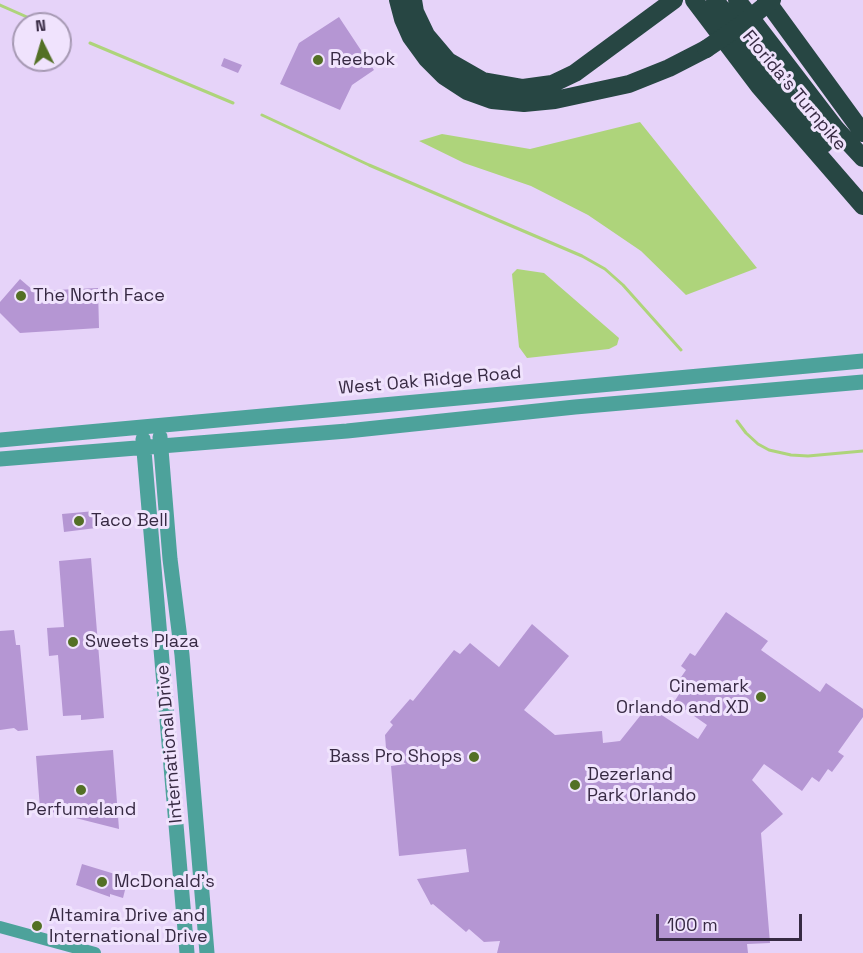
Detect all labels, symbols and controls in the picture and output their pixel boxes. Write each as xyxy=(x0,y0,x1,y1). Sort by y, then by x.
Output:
north arrow xyxy=(12,12,72,72)
text: N xyxy=(34,15,47,36)
street label: Florida's Turnpike xyxy=(737,26,851,156)
place label: Reebok xyxy=(330,49,395,71)
marker: Reebok xyxy=(311,53,325,67)
place label: The North Face xyxy=(33,285,165,307)
marker: The North Face xyxy=(14,289,28,303)
street label: West Oak Ridge Road xyxy=(338,362,522,400)
place label: Taco Bell xyxy=(91,510,168,532)
marker: Taco Bell xyxy=(72,514,86,528)
place label: Sweets Plaza xyxy=(85,631,199,653)
marker: Sweets Plaza xyxy=(66,635,80,649)
street label: International Drive xyxy=(152,664,188,824)
place label: Cinemark Orlando and XD xyxy=(616,676,749,718)
marker: Cinemark Orlando and XD xyxy=(754,690,768,704)
place label: Bass Pro Shops xyxy=(329,746,462,768)
marker: Bass Pro Shops xyxy=(467,750,481,764)
place label: Dezerland Park Orlando xyxy=(587,764,696,806)
marker: Dezerland Park Orlando xyxy=(568,778,582,792)
marker: Perfumeland xyxy=(74,783,88,797)
place label: Perfumeland xyxy=(26,799,136,821)
place label: McDonald's xyxy=(114,871,215,893)
marker: McDonald's xyxy=(95,875,109,889)
scale bar xyxy=(659,902,804,940)
place label: Altamira Drive and International Drive xyxy=(49,905,208,948)
text: 100 m xyxy=(667,913,718,936)
marker: Altamira Drive and International Drive xyxy=(30,919,44,933)

